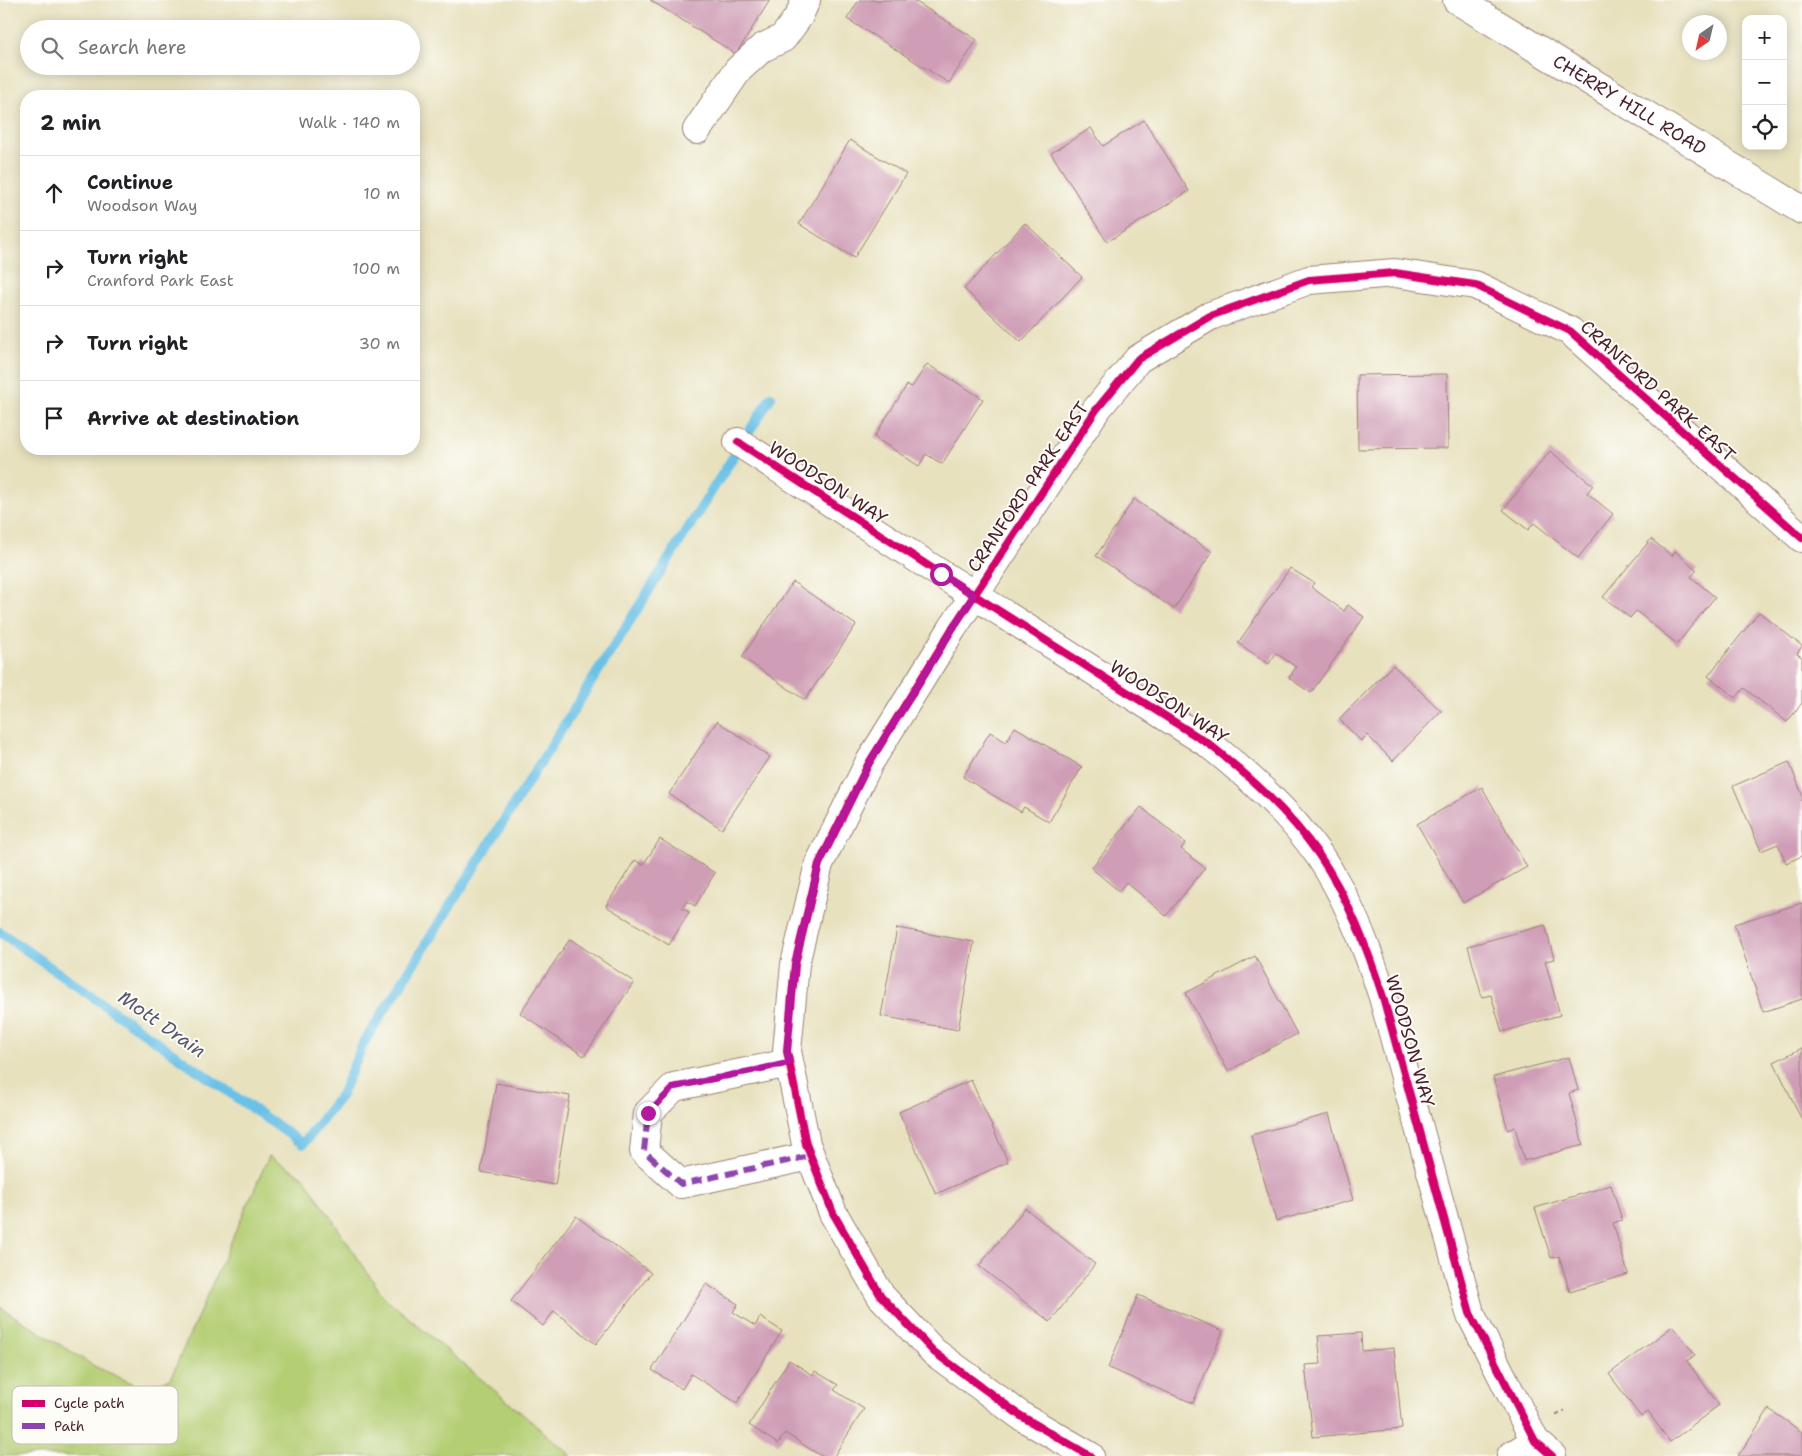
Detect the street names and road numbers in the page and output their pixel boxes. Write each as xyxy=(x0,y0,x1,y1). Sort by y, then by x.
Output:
street label: CHERRY HILL ROAD xyxy=(1548,49,1711,161)
street label: CRANFORD PARK EAST xyxy=(1575,315,1741,467)
street label: CRANFORD PARK EAST xyxy=(962,397,1094,577)
street label: WOODSON WAY xyxy=(764,436,892,530)
street label: WOODSON WAY xyxy=(1105,655,1233,749)
street label: WOODSON WAY xyxy=(1380,972,1440,1110)

